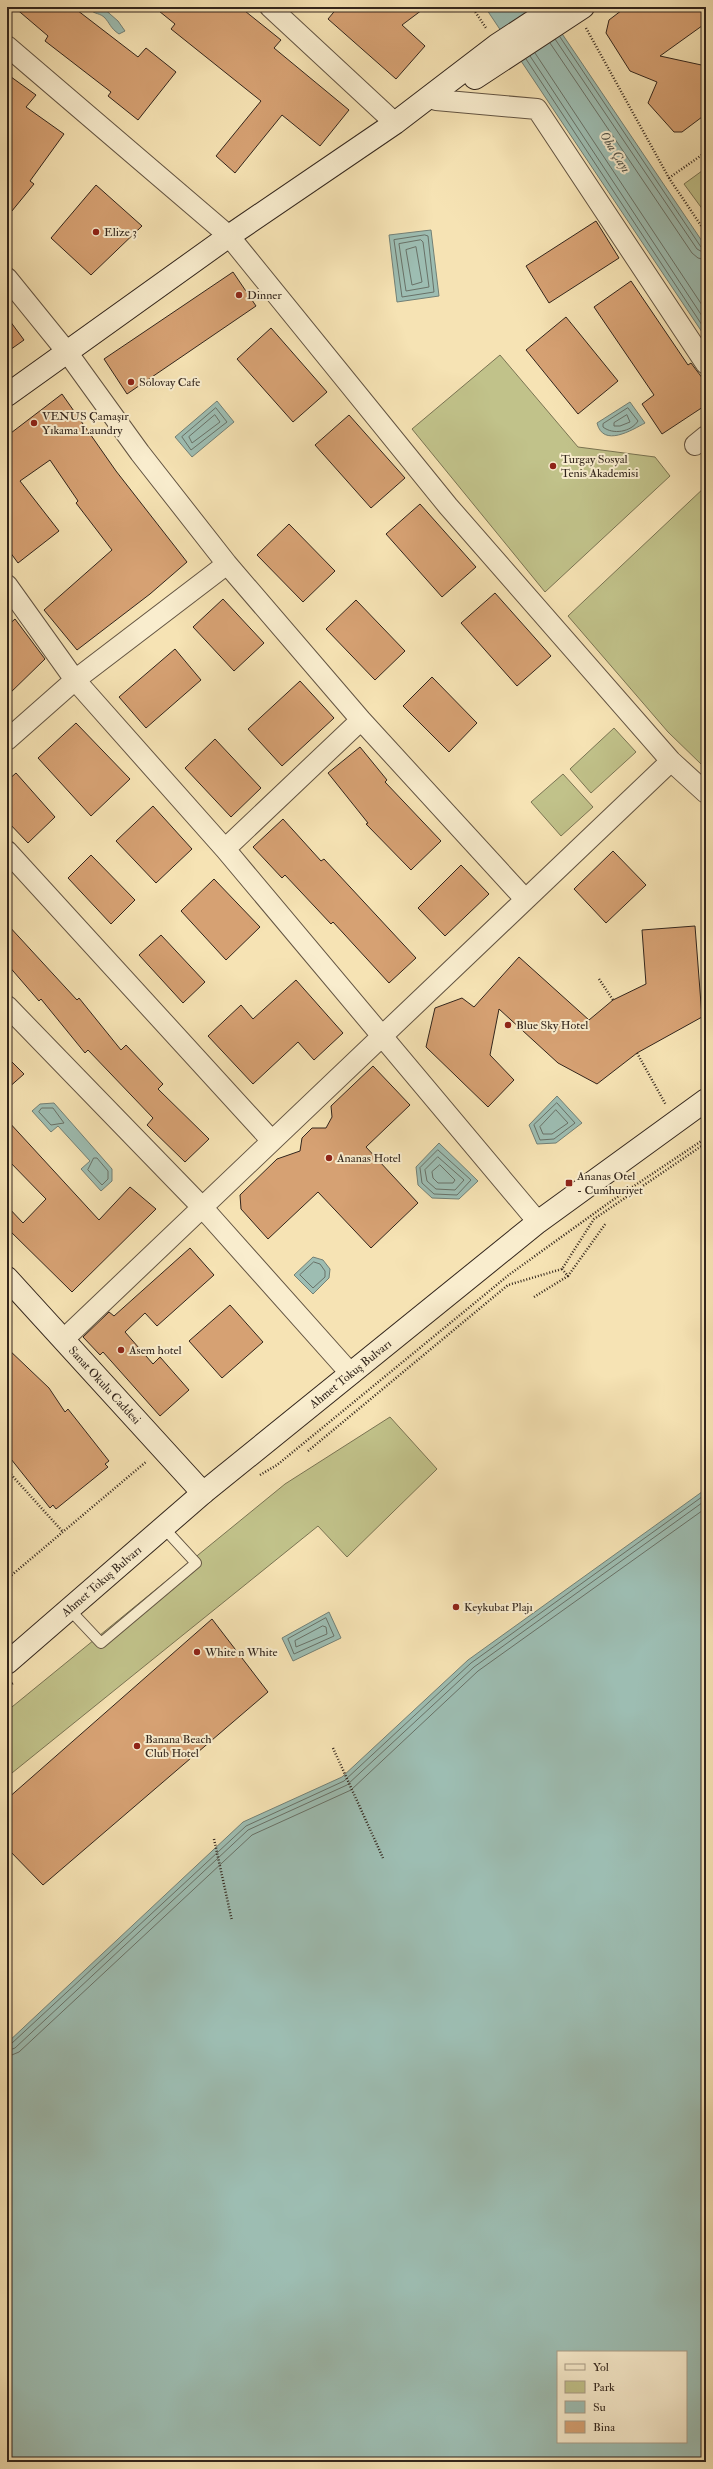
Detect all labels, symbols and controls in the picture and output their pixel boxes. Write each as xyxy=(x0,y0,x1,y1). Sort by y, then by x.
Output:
water label: Oba Çayı xyxy=(596,128,634,176)
place label: Elize 3 xyxy=(104,225,137,240)
marker: Elize 3 xyxy=(91,227,101,237)
place label: Dinner xyxy=(247,288,282,303)
marker: Dinner xyxy=(234,290,244,300)
place label: Solovay Cafe xyxy=(139,375,200,390)
marker: Solovay Cafe xyxy=(126,377,136,387)
place label: VENUS Çamaşır Yıkama Laundry xyxy=(42,409,129,438)
marker: VENUS Çamaşır Yıkama Laundry xyxy=(29,418,39,428)
place label: Turgay Sosyal Tenis Akademisi xyxy=(561,452,638,481)
marker: Turgay Sosyal Tenis Akademisi xyxy=(548,461,558,471)
place label: Blue Sky Hotel xyxy=(516,1018,588,1033)
marker: Blue Sky Hotel xyxy=(503,1020,513,1030)
place label: Ananas Hotel xyxy=(336,1151,401,1166)
marker: Ananas Hotel xyxy=(324,1153,334,1163)
place label: Ananas Otel - Cumhuriyet xyxy=(576,1169,643,1198)
marker: Ananas Otel - Cumhuriyet xyxy=(564,1178,574,1188)
street label: Ahmet Tokuş Bulvarı xyxy=(306,1336,394,1412)
street label: Sanat Okulu Caddesi xyxy=(65,1343,144,1427)
place label: Asem hotel xyxy=(128,1343,182,1358)
marker: Asem hotel xyxy=(116,1345,126,1355)
street label: Ahmet Tokuş Bulvarı xyxy=(58,1542,145,1621)
place label: Keykubat Plajı xyxy=(464,1600,533,1615)
marker: Keykubat Plajı xyxy=(451,1602,461,1612)
place label: White n White xyxy=(204,1645,278,1660)
marker: White n White xyxy=(192,1647,202,1657)
place label: Banana Beach Club Hotel xyxy=(145,1732,212,1761)
marker: Banana Beach Club Hotel xyxy=(132,1741,142,1751)
legend xyxy=(557,2351,687,2443)
text: Yol xyxy=(593,2360,609,2375)
text: Park xyxy=(593,2380,615,2395)
text: Su xyxy=(593,2400,606,2415)
text: Bina xyxy=(593,2420,616,2435)

